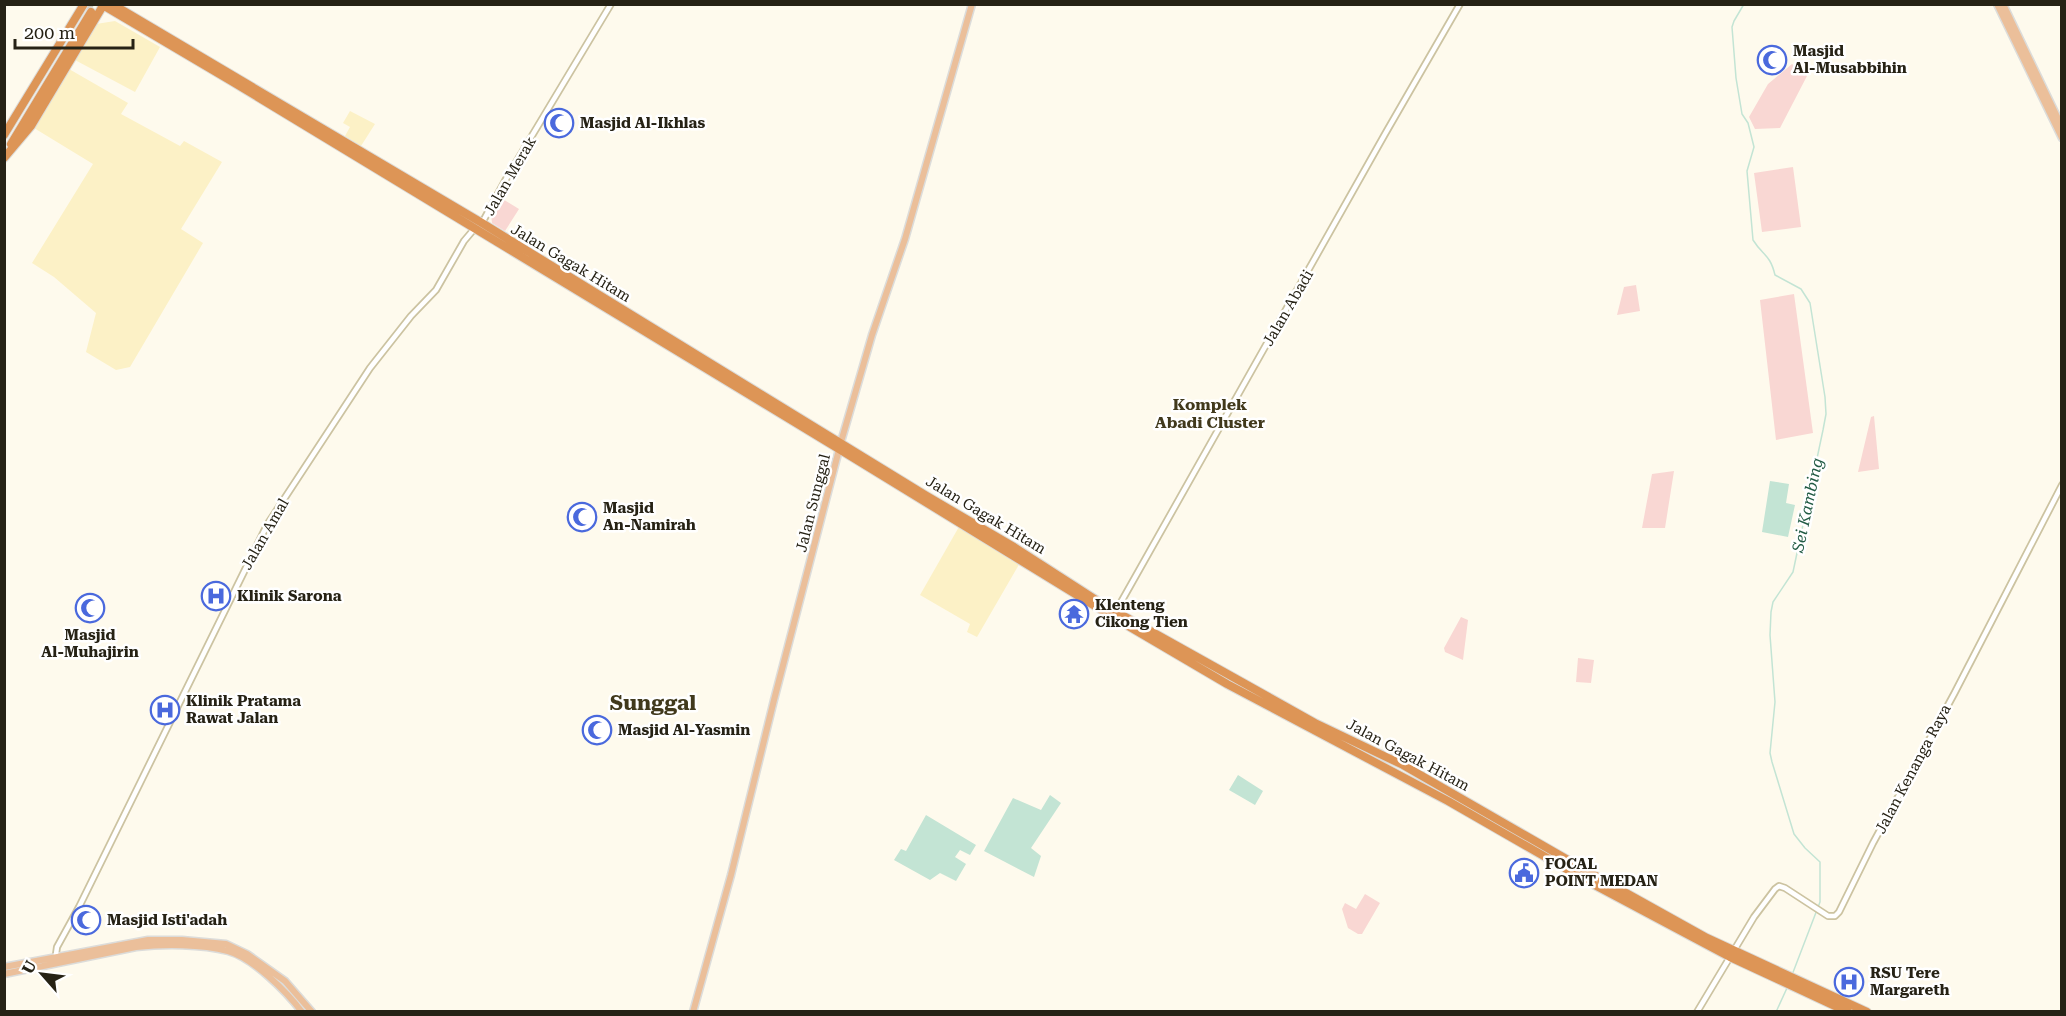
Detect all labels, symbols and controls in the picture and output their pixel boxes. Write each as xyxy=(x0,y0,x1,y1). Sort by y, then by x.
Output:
scale bar xyxy=(15,12,134,50)
text: 200 m xyxy=(24,22,75,43)
place label: Masjid Al-Musabbihin xyxy=(1793,42,1907,77)
mosque icon: Masjid Al-Musabbihin xyxy=(1756,44,1788,76)
mosque icon: Masjid Al-Ikhlas xyxy=(543,107,575,139)
place label: Masjid Al-Ikhlas xyxy=(580,114,705,132)
street label: Jalan Merak xyxy=(480,133,540,219)
street label: Jalan Gagak Hitam xyxy=(508,220,635,306)
street label: Jalan Abadi xyxy=(1259,266,1317,349)
district label: Komplek Abadi Cluster xyxy=(1155,395,1265,432)
street label: Jalan Sunggal xyxy=(792,452,834,554)
water label: Sei Kambing xyxy=(1788,456,1827,555)
street label: Jalan Gagak Hitam xyxy=(923,472,1050,558)
street label: Jalan Amal xyxy=(237,495,293,573)
place label: Masjid An-Namirah xyxy=(603,499,696,534)
mosque icon: Masjid An-Namirah xyxy=(566,501,598,533)
hospital icon: Klinik Sarona xyxy=(200,580,232,612)
place label: Klinik Sarona xyxy=(237,587,342,605)
mosque icon: Masjid Al-Muhajirin xyxy=(74,592,106,624)
place label: Klenteng Cikong Tien xyxy=(1095,596,1188,631)
temple icon: Klenteng Cikong Tien xyxy=(1058,598,1090,630)
place label: Masjid Al-Muhajirin xyxy=(41,626,139,661)
district label: Sunggal xyxy=(610,691,696,715)
place label: Klinik Pratama Rawat Jalan xyxy=(186,692,301,727)
hospital icon: Klinik Pratama Rawat Jalan xyxy=(149,694,181,726)
street label: Jalan Kenanga Raya xyxy=(1871,701,1955,837)
mosque icon: Masjid Al-Yasmin xyxy=(581,714,613,746)
street label: Jalan Gagak Hitam xyxy=(1343,715,1473,795)
place label: Masjid Al-Yasmin xyxy=(618,721,750,739)
place label: FOCAL POINT MEDAN xyxy=(1545,855,1659,890)
public building icon: FOCAL POINT MEDAN xyxy=(1508,857,1540,889)
mosque icon: Masjid Isti'adah xyxy=(70,904,102,936)
place label: Masjid Isti'adah xyxy=(107,911,227,929)
north arrow xyxy=(12,944,72,1004)
text: U xyxy=(18,957,40,977)
place label: RSU Tere Margareth xyxy=(1870,964,1950,999)
hospital icon: RSU Tere Margareth xyxy=(1833,966,1865,998)

